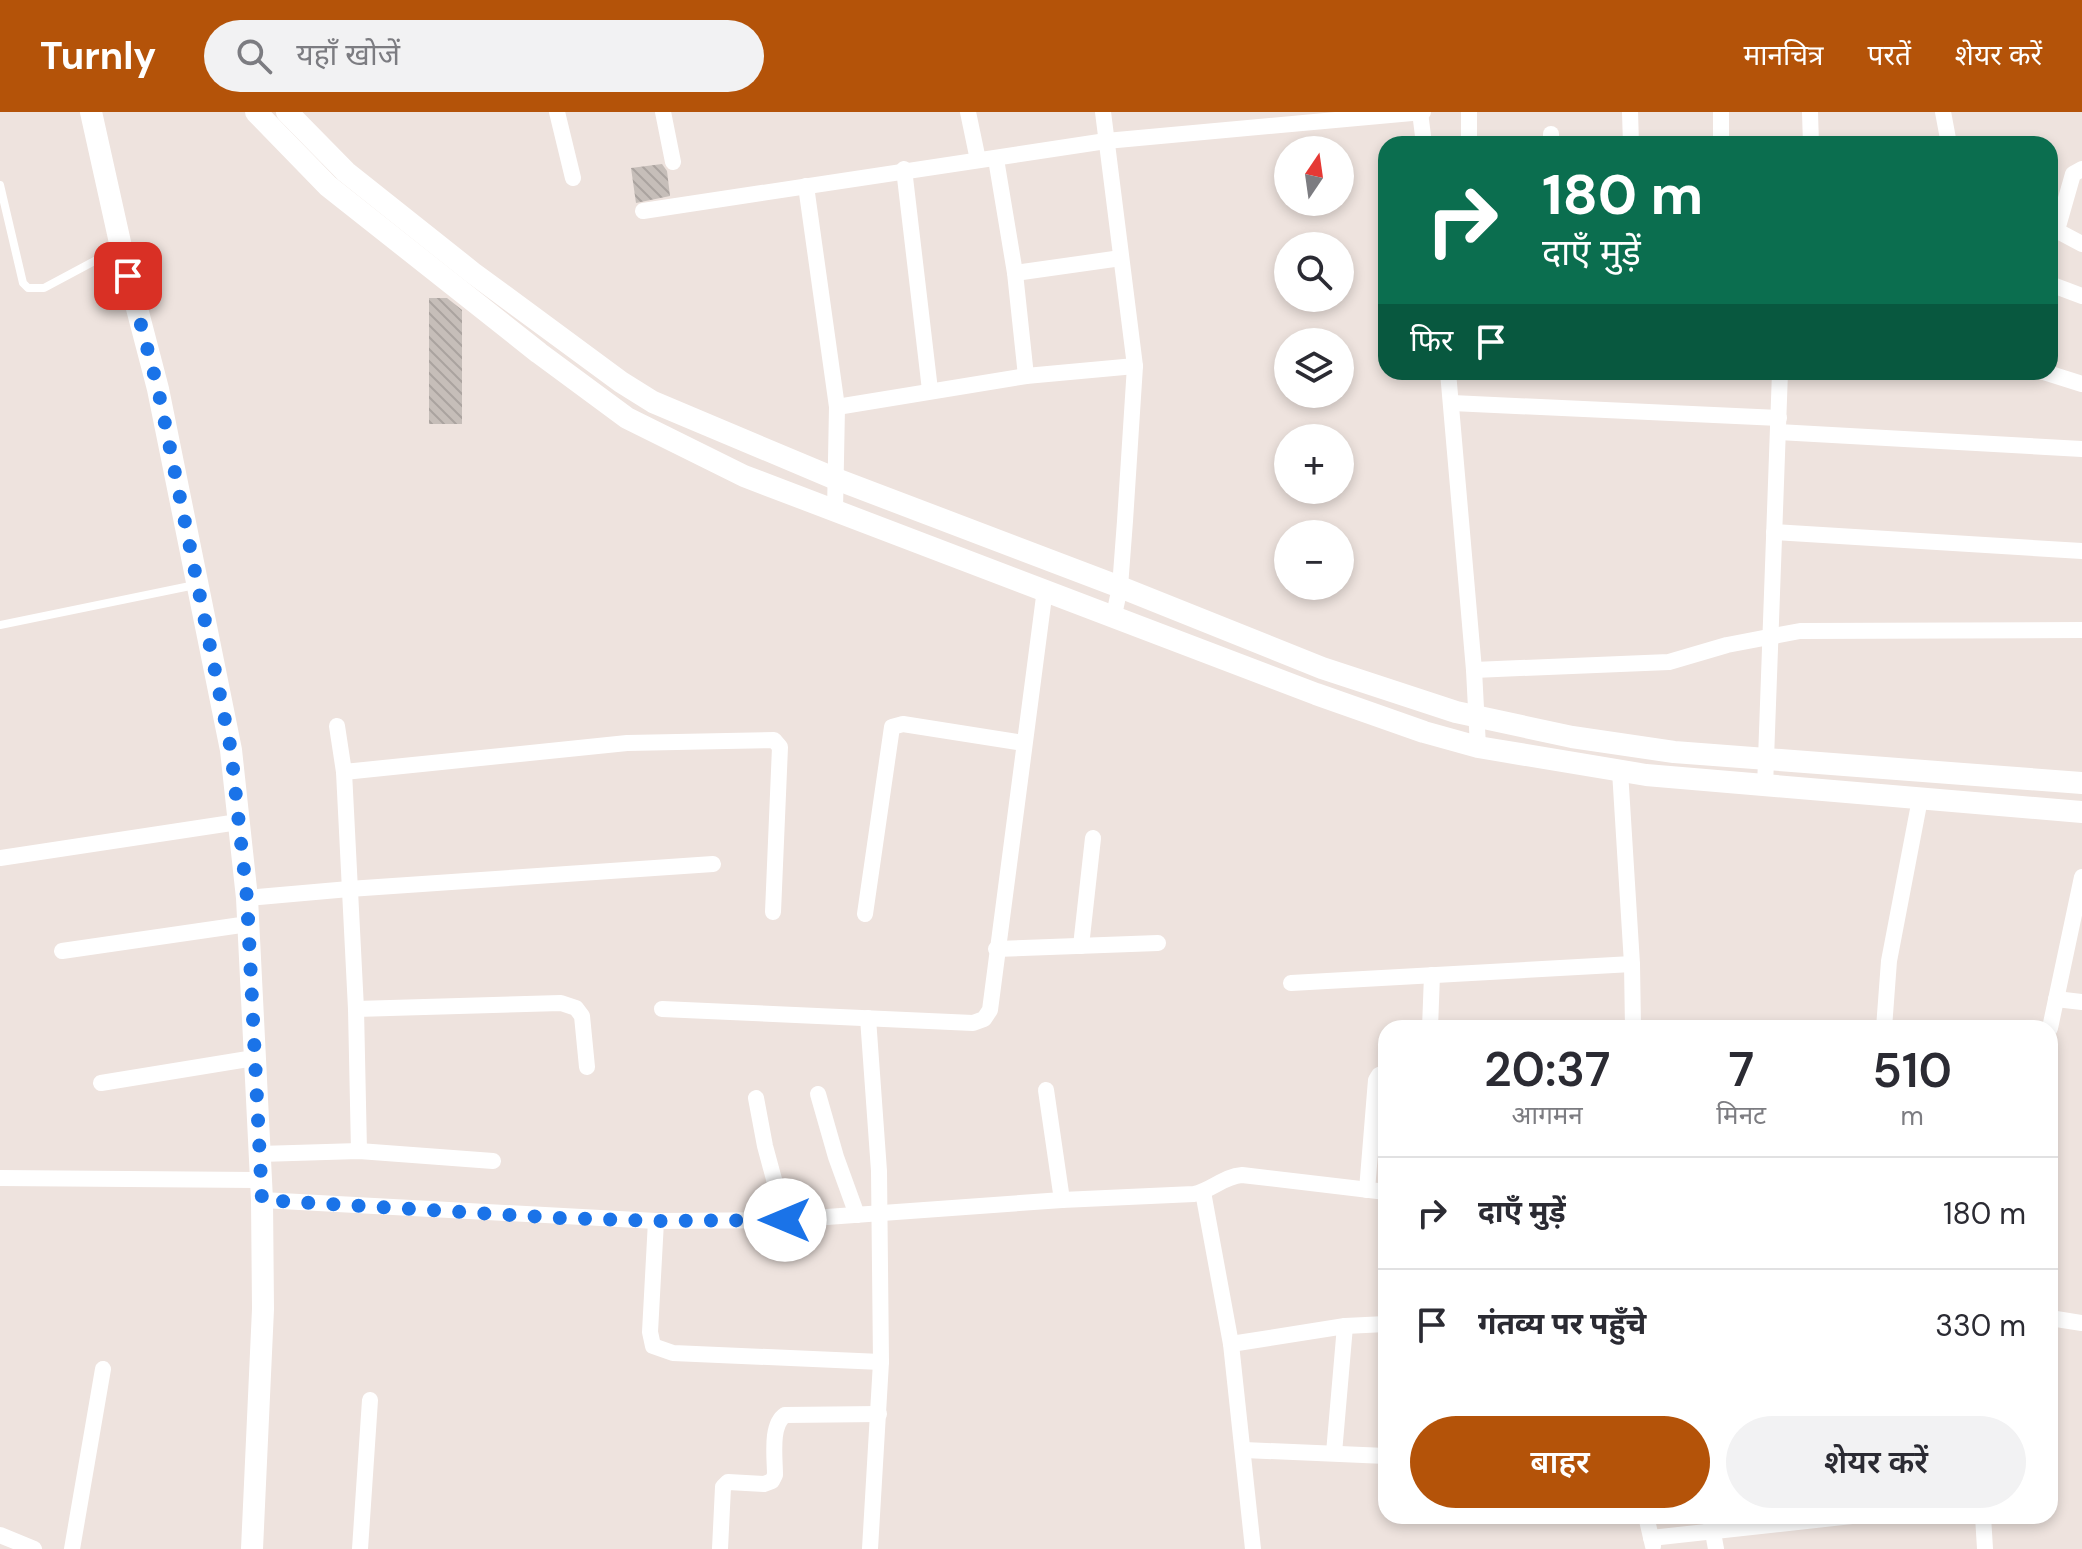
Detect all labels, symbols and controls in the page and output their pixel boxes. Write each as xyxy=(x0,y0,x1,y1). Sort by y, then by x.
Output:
search box xyxy=(204,20,764,92)
text: Turnly xyxy=(40,31,156,81)
icon: search xyxy=(232,34,276,78)
text: यहाँ खोजें xyxy=(296,35,400,74)
text: मानचित्र xyxy=(1744,37,1824,74)
text: परतें xyxy=(1868,37,1911,74)
text: शेयर करें xyxy=(1955,37,2042,74)
north arrow xyxy=(1274,136,1354,216)
map controls xyxy=(1274,136,1354,600)
text: 180 m xyxy=(1542,158,1703,231)
icon: right xyxy=(1410,168,1514,272)
text: दाएँ मुड़ें xyxy=(1542,229,1641,276)
button: search xyxy=(1274,232,1354,312)
pin xyxy=(94,242,162,310)
icon: arrive xyxy=(106,254,150,298)
icon: arrive xyxy=(1469,320,1513,364)
text: फिर xyxy=(1410,321,1453,360)
button: layers xyxy=(1274,328,1354,408)
button: + xyxy=(1274,424,1354,504)
button: − xyxy=(1274,520,1354,600)
text: 20:37 xyxy=(1484,1038,1610,1101)
text: 7 xyxy=(1728,1038,1754,1101)
text: 510 xyxy=(1872,1039,1952,1102)
text: आगमन xyxy=(1512,1098,1583,1132)
text: मिनट xyxy=(1716,1098,1766,1132)
text: m xyxy=(1900,1099,1924,1133)
position arrow xyxy=(743,1178,827,1262)
icon: right xyxy=(1410,1191,1454,1235)
text: दाएँ मुड़ें xyxy=(1478,1192,1566,1231)
text: 180 m xyxy=(1943,1194,2026,1233)
icon: arrive xyxy=(1410,1303,1454,1347)
text: गंतव्य पर पहुँचे xyxy=(1478,1304,1646,1343)
text: 330 m xyxy=(1935,1306,2026,1345)
button: बाहर xyxy=(1410,1416,1710,1508)
button: शेयर करें xyxy=(1726,1416,2026,1508)

